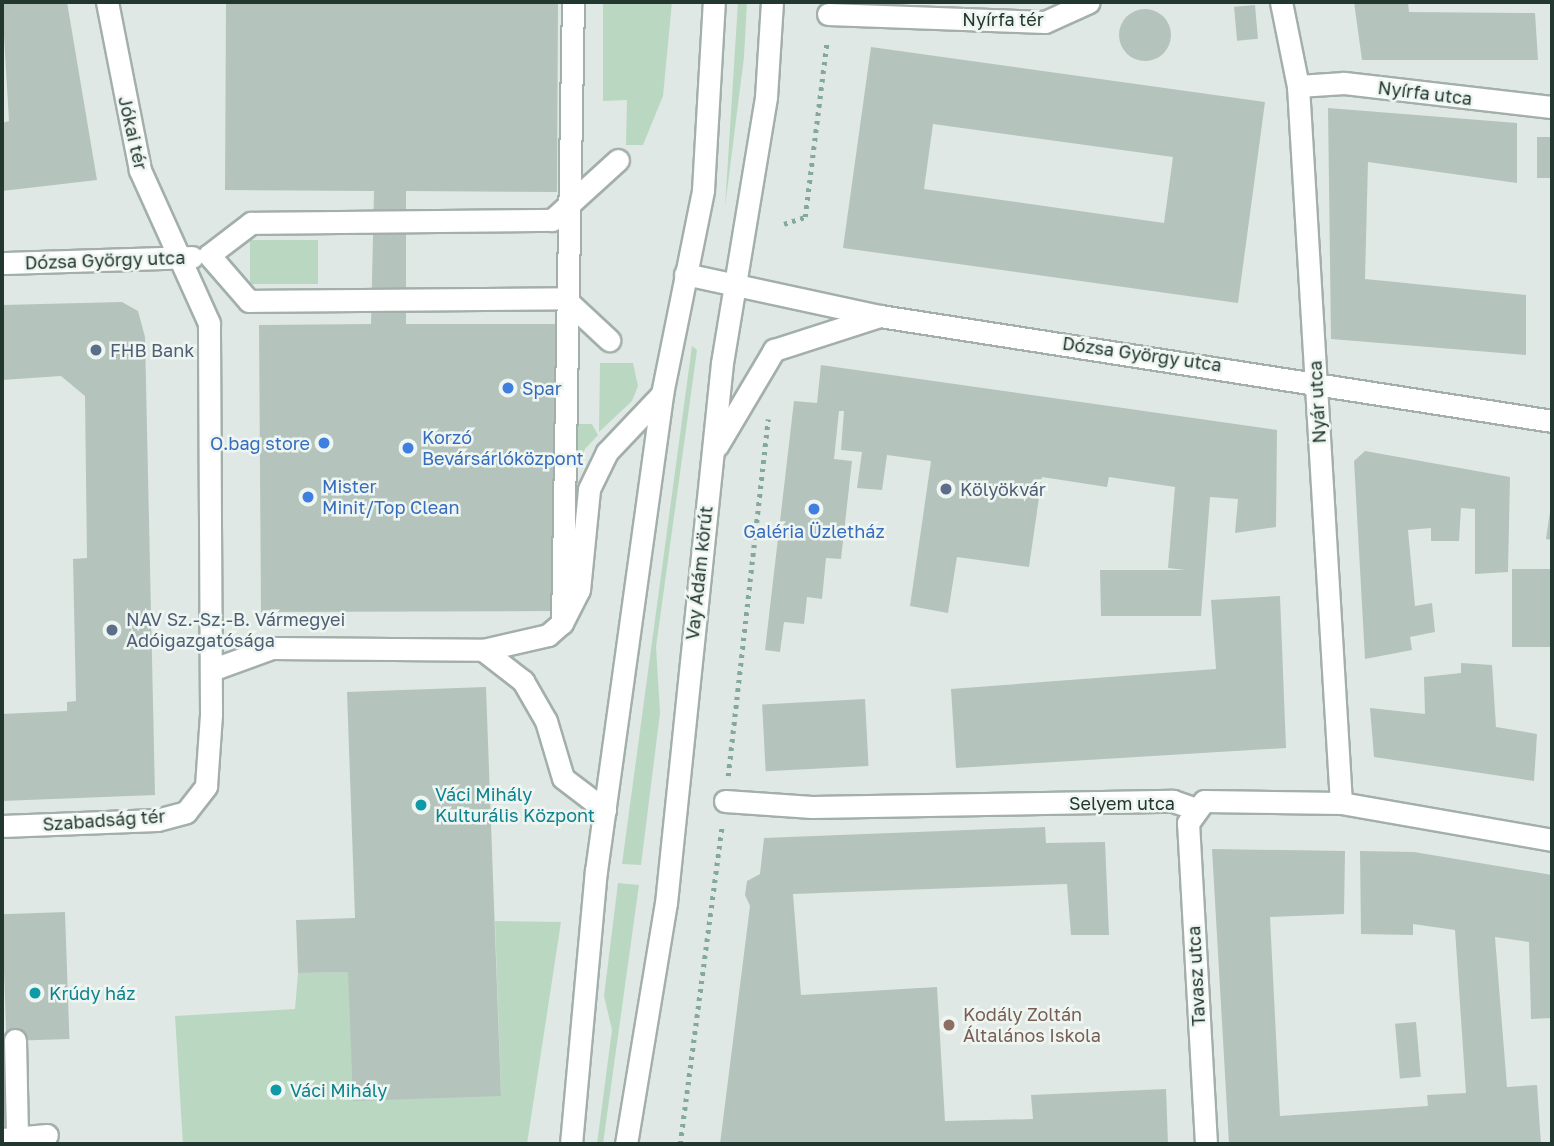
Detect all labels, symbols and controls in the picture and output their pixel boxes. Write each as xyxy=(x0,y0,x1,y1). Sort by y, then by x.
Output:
street label: Nyírfa tér xyxy=(962,8,1044,30)
street label: Nyírfa utca xyxy=(1377,76,1473,110)
street label: Jókai tér xyxy=(114,94,152,172)
street label: Dózsa György utca xyxy=(24,246,186,274)
street label: Dózsa György utca xyxy=(1061,332,1223,376)
place label: FHB Bank xyxy=(110,339,194,361)
marker: FHB Bank xyxy=(88,342,104,358)
street label: Nyár utca xyxy=(1304,360,1330,444)
place label: Spar xyxy=(522,377,562,399)
marker: Spar xyxy=(500,380,516,396)
place label: Korzó Bevársárlóközpont xyxy=(422,427,584,470)
place label: O.bag store xyxy=(210,432,310,454)
marker: O.bag store xyxy=(316,435,332,451)
marker: Korzó Bevársárlóközpont xyxy=(400,440,416,456)
place label: Mister Minit/Top Clean xyxy=(322,476,459,518)
place label: Kölyökvár xyxy=(960,478,1046,500)
marker: Kölyökvár xyxy=(938,481,954,497)
marker: Mister Minit/Top Clean xyxy=(300,489,316,505)
marker: Galéria Üzletház xyxy=(806,501,822,517)
street label: Vay Ádám körút xyxy=(681,505,717,641)
place label: Galéria Üzletház xyxy=(743,520,885,542)
place label: NAV Sz.-Sz.-B. Vármegyei Adóigazgatósága xyxy=(126,609,345,652)
marker: NAV Sz.-Sz.-B. Vármegyei Adóigazgatósága xyxy=(104,622,120,638)
place label: Váci Mihály Kulturális Központ xyxy=(435,784,595,826)
street label: Selyem utca xyxy=(1069,792,1175,814)
marker: Váci Mihály Kulturális Központ xyxy=(413,797,429,813)
street label: Szabadság tér xyxy=(42,805,166,835)
street label: Tavasz utca xyxy=(1183,925,1209,1027)
place label: Krúdy ház xyxy=(49,982,135,1004)
marker: Krúdy ház xyxy=(27,985,43,1001)
place label: Kodály Zoltán Általános Iskola xyxy=(963,1004,1101,1046)
marker: Kodály Zoltán Általános Iskola xyxy=(941,1017,957,1033)
place label: Váci Mihály xyxy=(290,1079,387,1101)
marker: Váci Mihály xyxy=(268,1082,284,1098)

